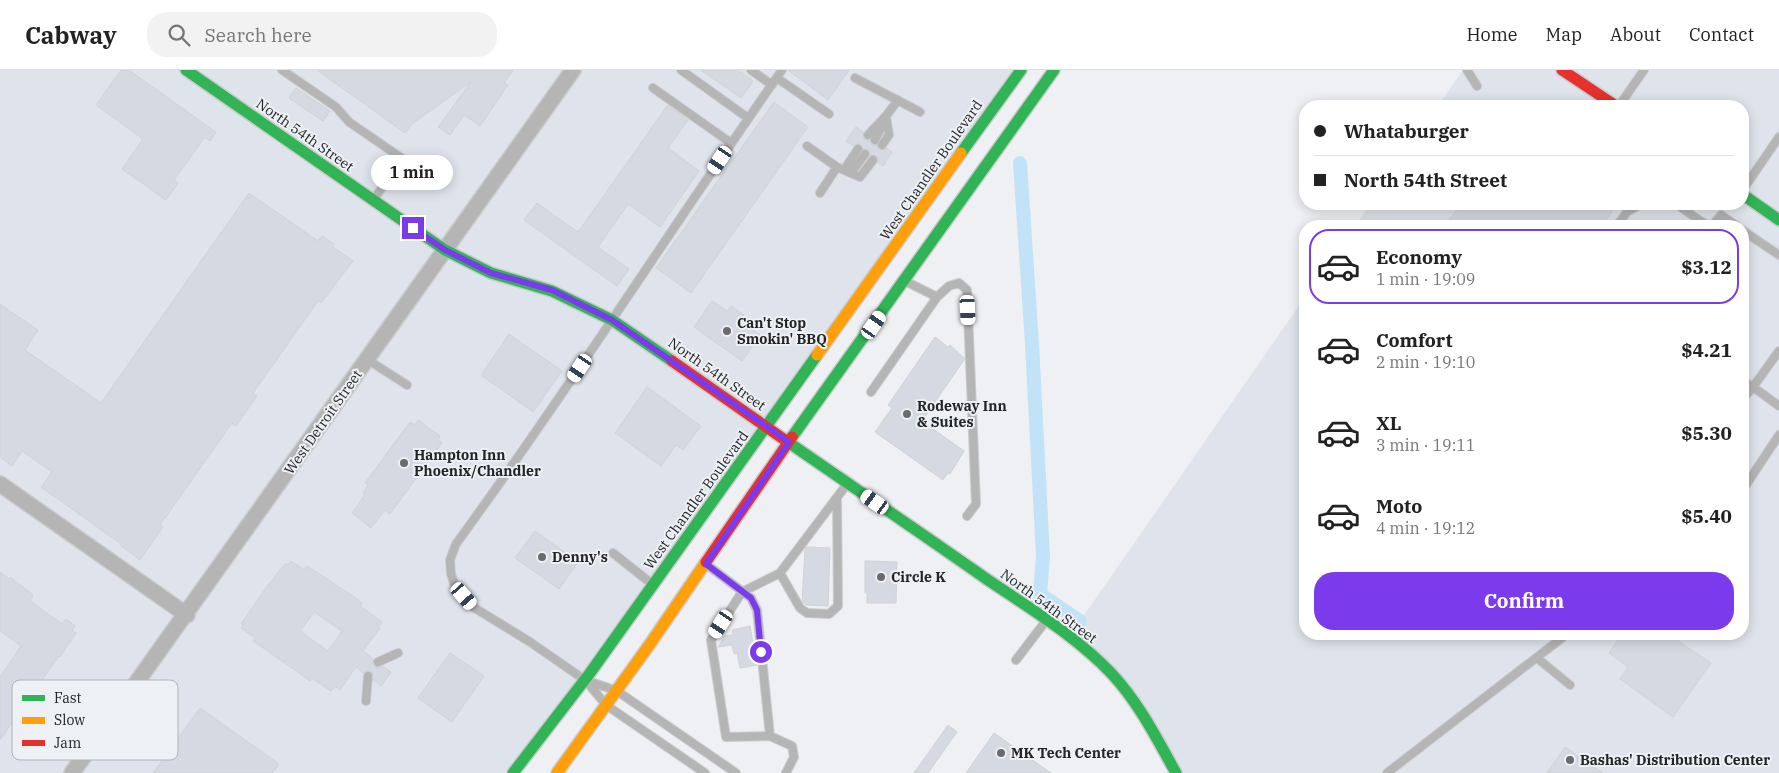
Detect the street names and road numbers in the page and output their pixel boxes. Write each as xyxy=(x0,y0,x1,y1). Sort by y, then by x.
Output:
street label: North 54th Street xyxy=(253,95,357,175)
street label: West Chandler Boulevard xyxy=(876,96,986,243)
street label: North 54th Street xyxy=(665,334,769,414)
street label: West Detroit Street xyxy=(280,366,366,478)
street label: West Chandler Boulevard xyxy=(640,427,753,573)
street label: North 54th Street xyxy=(997,565,1101,647)

